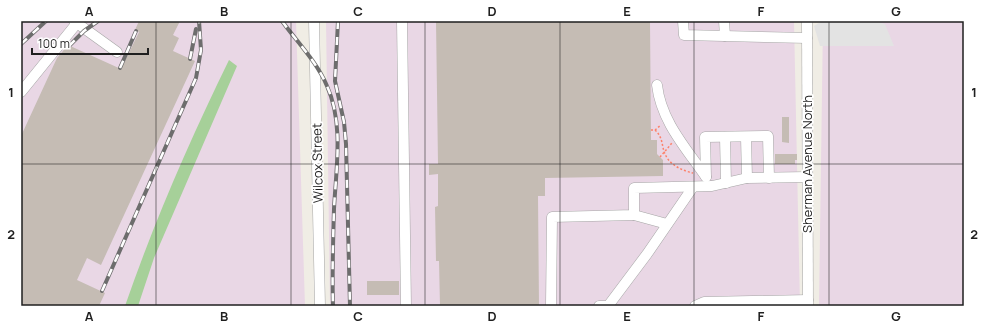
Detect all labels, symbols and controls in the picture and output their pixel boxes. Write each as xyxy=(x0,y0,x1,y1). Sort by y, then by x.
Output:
text: A xyxy=(85,2,94,20)
text: B xyxy=(220,2,228,20)
text: C xyxy=(353,2,363,20)
text: D xyxy=(487,2,497,20)
text: E xyxy=(623,2,631,20)
text: F xyxy=(758,2,765,20)
text: G xyxy=(891,2,901,20)
scale bar xyxy=(32,30,148,56)
text: 100 m xyxy=(38,35,70,52)
text: 1 xyxy=(8,83,14,101)
text: 1 xyxy=(971,83,977,101)
street label: Sherman Avenue North xyxy=(798,95,816,233)
street label: Wilcox Street xyxy=(307,123,327,203)
text: 2 xyxy=(7,225,15,243)
text: 2 xyxy=(970,225,978,243)
text: A xyxy=(85,307,94,325)
text: B xyxy=(220,307,228,325)
text: C xyxy=(353,307,363,325)
text: D xyxy=(487,307,497,325)
text: E xyxy=(623,307,631,325)
text: F xyxy=(758,307,765,325)
text: G xyxy=(891,307,901,325)

